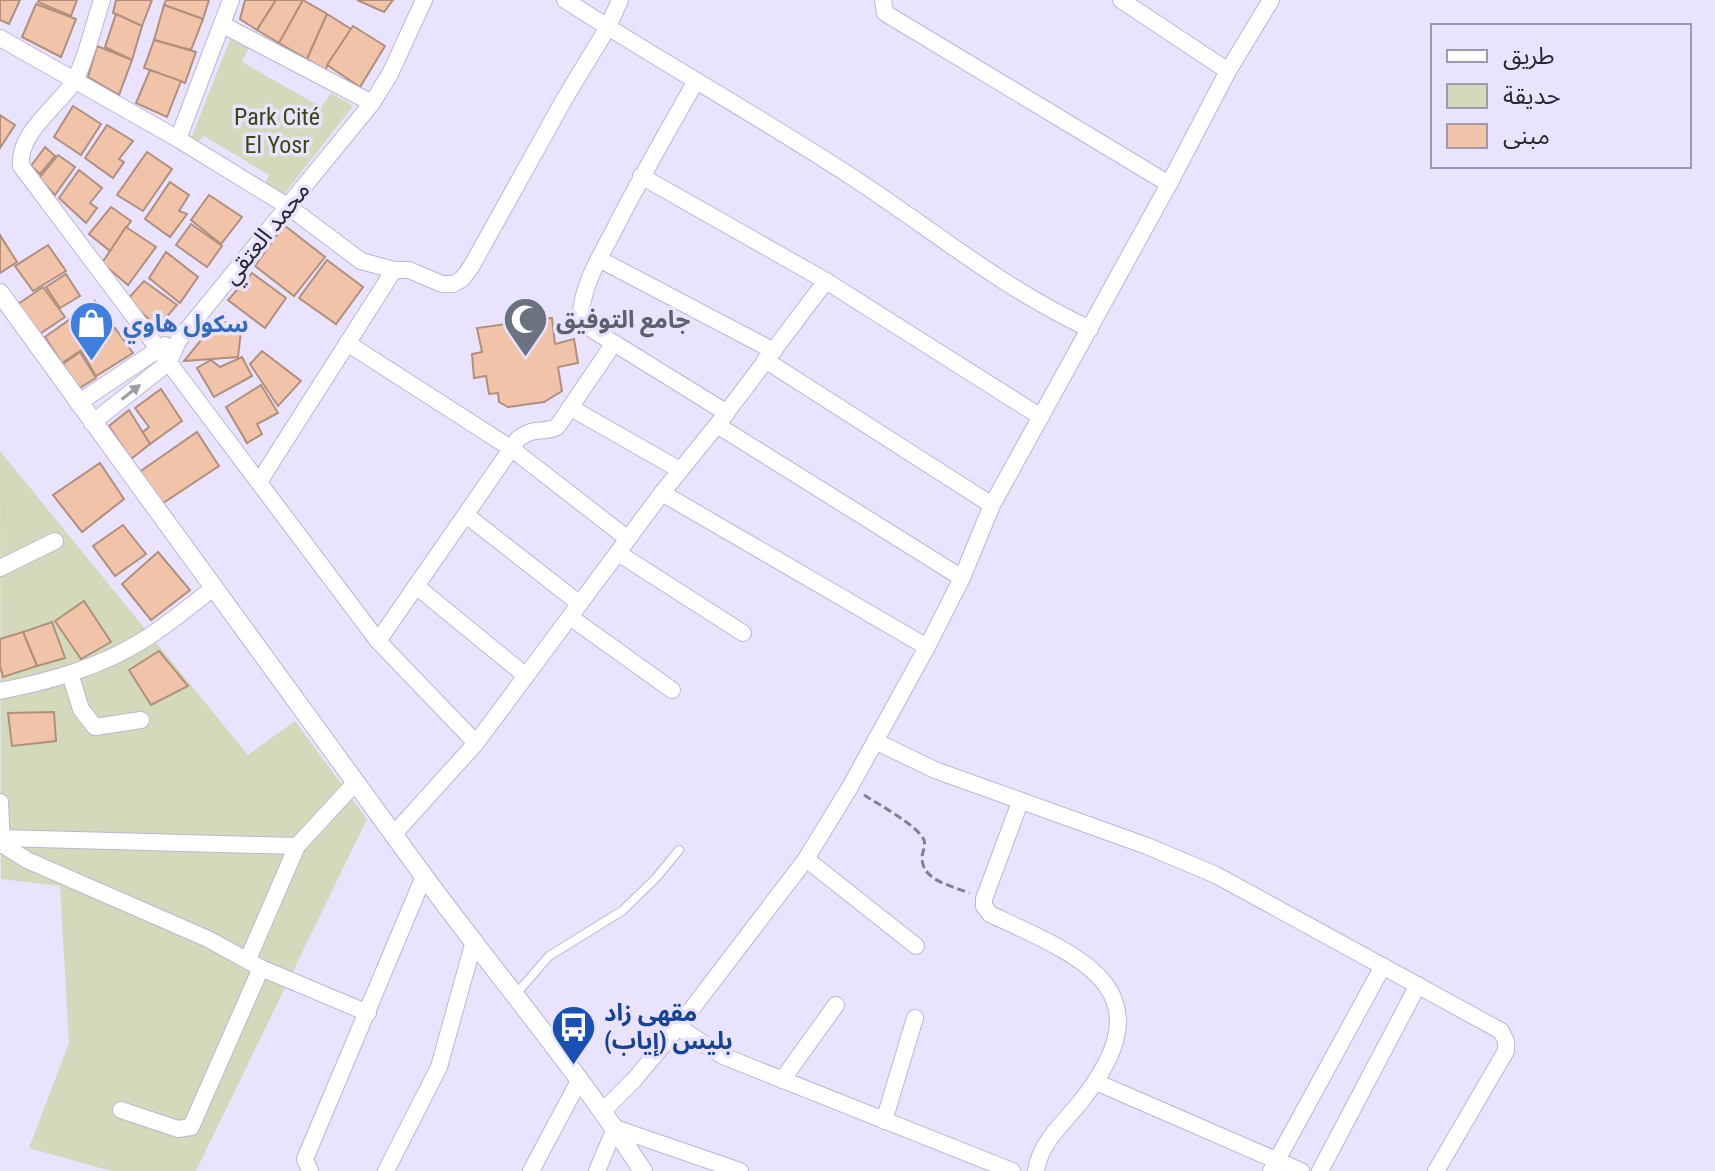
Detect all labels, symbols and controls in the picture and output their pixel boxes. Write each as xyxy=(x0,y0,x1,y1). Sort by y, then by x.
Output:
legend xyxy=(1431,24,1691,168)
text: طريق xyxy=(1503,42,1555,71)
text: حديقة xyxy=(1503,82,1561,110)
park label: Park Cité El Yosr xyxy=(234,103,320,159)
text: مبنى xyxy=(1503,122,1550,150)
street label: محمد العتقي xyxy=(216,176,319,292)
mosque icon: جامع التوفيق xyxy=(501,296,549,359)
shop icon: سكول هاوي xyxy=(68,300,116,363)
place label: جامع التوفيق xyxy=(556,306,690,338)
place label: سكول هاوي xyxy=(123,310,249,344)
one-way arrow xyxy=(121,384,141,401)
place label: مقهى زاد بليس (إياب) xyxy=(604,999,733,1057)
bus stop icon: مقهى زاد بليس (إياب) xyxy=(549,1003,597,1066)

